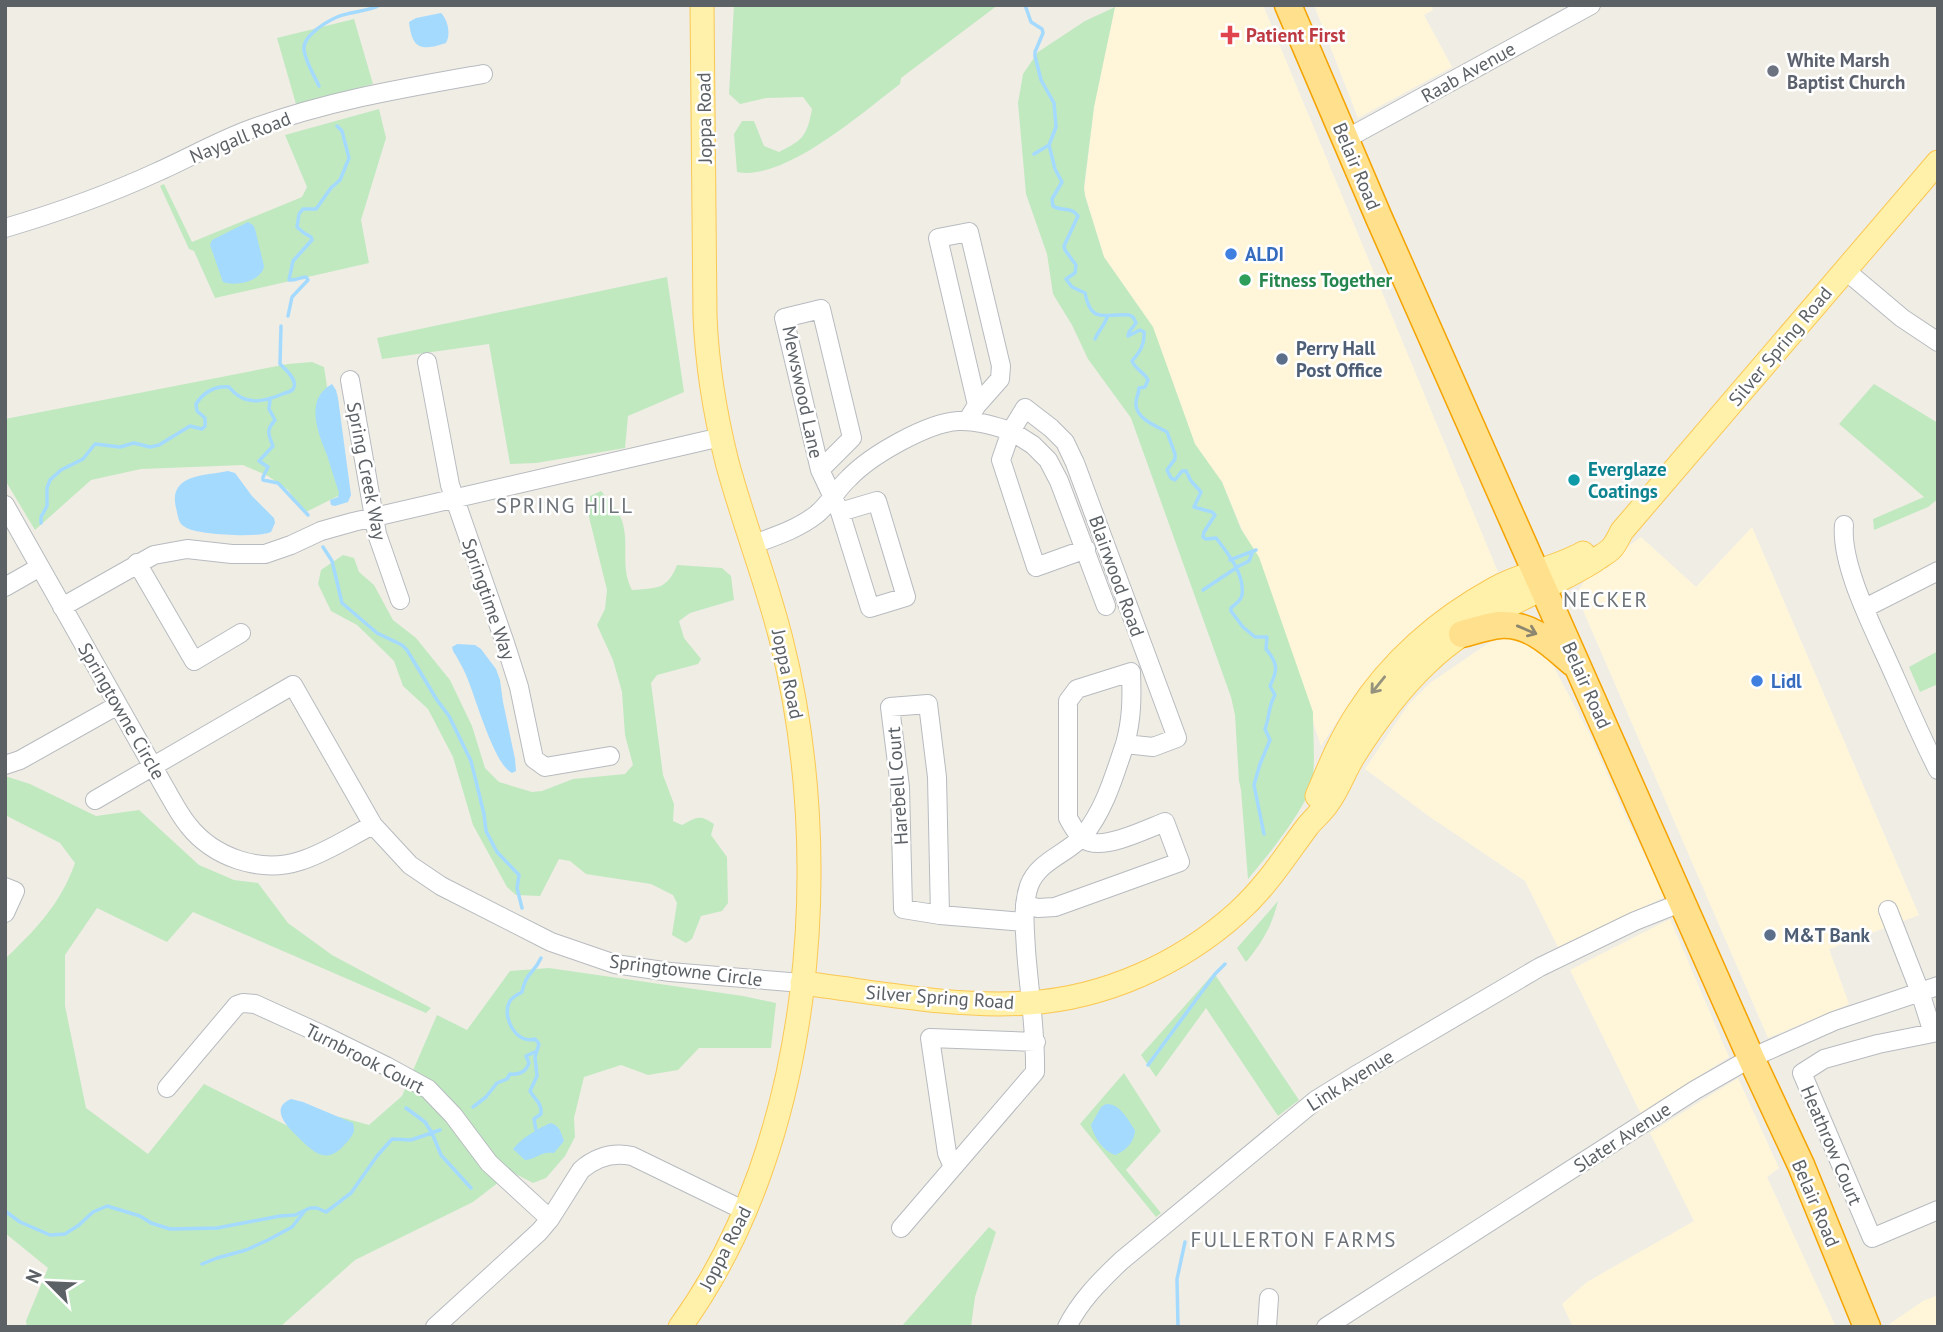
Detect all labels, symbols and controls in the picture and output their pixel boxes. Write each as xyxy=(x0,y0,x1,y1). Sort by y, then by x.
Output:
place label: Patient First xyxy=(1246,23,1345,47)
marker: Patient First xyxy=(1220,25,1240,45)
street label: Raab Avenue xyxy=(1417,36,1519,108)
place label: White Marsh Baptist Church xyxy=(1787,48,1905,94)
marker: White Marsh Baptist Church xyxy=(1765,63,1781,79)
street label: Joppa Road xyxy=(691,72,717,165)
street label: Naygall Road xyxy=(186,106,294,168)
street label: Belair Road xyxy=(1328,119,1386,213)
place label: ALDI xyxy=(1245,242,1284,266)
marker: ALDI xyxy=(1223,246,1239,262)
place label: Fitness Together xyxy=(1259,268,1393,292)
marker: Fitness Together xyxy=(1237,272,1253,288)
street label: Silver Spring Road xyxy=(1723,281,1837,411)
street label: Mewswood Lane xyxy=(777,324,829,460)
place label: Perry Hall Post Office xyxy=(1296,336,1383,382)
marker: Perry Hall Post Office xyxy=(1274,351,1290,367)
street label: Spring Creek Way xyxy=(342,400,392,542)
place label: Everglaze Coatings xyxy=(1588,457,1667,503)
marker: Everglaze Coatings xyxy=(1566,472,1582,488)
district label: SPRING HILL xyxy=(496,492,634,519)
street label: Blairwood Road xyxy=(1084,512,1150,640)
street label: Springtime Way xyxy=(457,535,521,663)
district label: NECKER xyxy=(1563,586,1649,613)
one-way arrow xyxy=(1515,625,1537,638)
street label: Joppa Road xyxy=(767,626,809,721)
street label: Springtowne Circle xyxy=(73,638,171,784)
street label: Belair Road xyxy=(1557,638,1617,732)
place label: Lidl xyxy=(1771,669,1802,693)
marker: Lidl xyxy=(1749,673,1765,689)
one-way arrow xyxy=(1370,676,1385,694)
street label: Harebell Court xyxy=(881,726,913,846)
place label: M&T Bank xyxy=(1784,923,1871,947)
marker: M&T Bank xyxy=(1762,927,1778,943)
street label: Springtowne Circle xyxy=(608,949,764,991)
street label: Silver Spring Road xyxy=(865,980,1015,1014)
street label: Turnbrook Court xyxy=(301,1018,429,1099)
street label: Link Avenue xyxy=(1302,1044,1398,1116)
street label: Heathrow Court xyxy=(1796,1081,1868,1209)
street label: Slater Avenue xyxy=(1569,1097,1675,1177)
street label: Belair Road xyxy=(1787,1156,1845,1250)
street label: Joppa Road xyxy=(693,1202,756,1295)
district label: FULLERTON FARMS xyxy=(1191,1226,1397,1253)
north arrow xyxy=(14,1248,84,1318)
text: N xyxy=(20,1266,47,1287)

